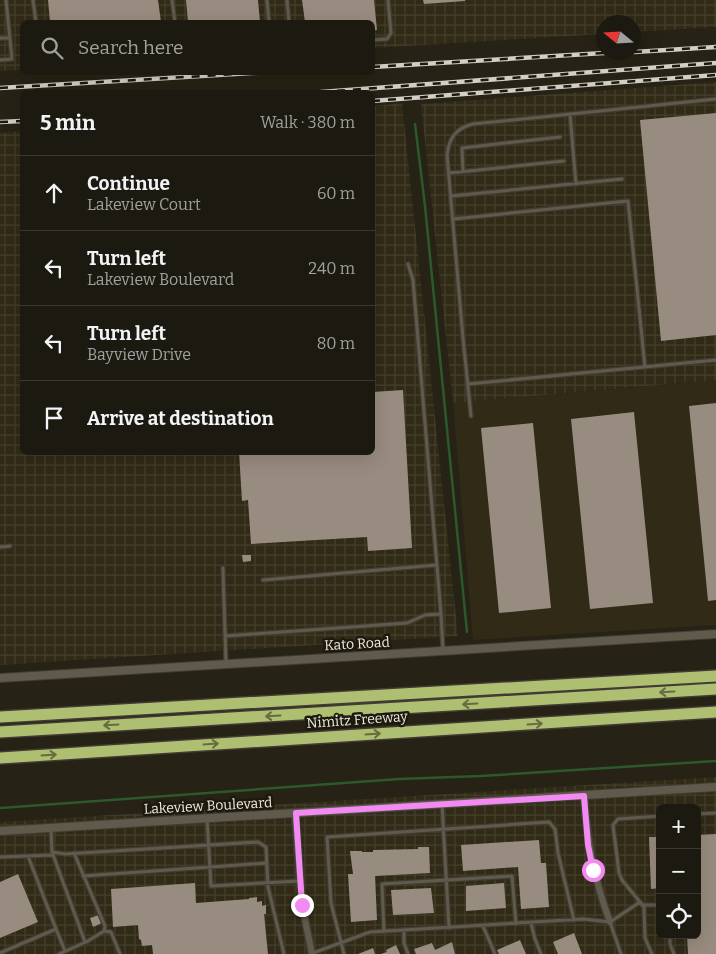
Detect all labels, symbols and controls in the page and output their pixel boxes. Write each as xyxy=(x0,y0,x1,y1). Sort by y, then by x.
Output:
north arrow xyxy=(596,15,641,60)
search box xyxy=(20,20,375,75)
icon: search xyxy=(38,34,66,62)
text: Search here xyxy=(78,36,183,59)
text: 5 min xyxy=(40,110,96,136)
text: Walk · 380 m xyxy=(260,113,355,132)
text: Continue xyxy=(87,172,170,195)
icon: ahead xyxy=(40,179,68,207)
text: 60 m xyxy=(317,184,355,203)
text: Lakeview Court xyxy=(87,195,201,214)
text: Turn left xyxy=(87,247,166,270)
icon: left xyxy=(40,254,68,282)
text: 240 m xyxy=(308,259,355,278)
text: Lakeview Boulevard xyxy=(87,270,234,289)
text: Turn left xyxy=(87,322,166,345)
icon: left xyxy=(40,329,68,357)
text: 80 m xyxy=(317,334,355,353)
text: Bayview Drive xyxy=(87,345,191,364)
icon: arrive xyxy=(40,404,68,432)
text: Arrive at destination xyxy=(87,407,274,430)
street label: Kato Road xyxy=(324,634,390,654)
one-way arrow xyxy=(660,687,676,696)
one-way arrow xyxy=(462,699,478,708)
street label: Nimitz Freeway xyxy=(306,708,409,732)
one-way arrow xyxy=(265,711,281,720)
one-way arrow xyxy=(527,719,543,728)
one-way arrow xyxy=(103,721,119,730)
one-way arrow xyxy=(365,729,381,739)
one-way arrow xyxy=(203,740,219,749)
one-way arrow xyxy=(40,750,56,759)
street label: Lakeview Boulevard xyxy=(143,794,273,818)
map controls xyxy=(656,804,701,939)
button: + xyxy=(656,804,701,849)
button: − xyxy=(656,849,701,894)
route start xyxy=(582,859,605,882)
route end xyxy=(291,894,314,917)
button: locate xyxy=(656,894,701,939)

